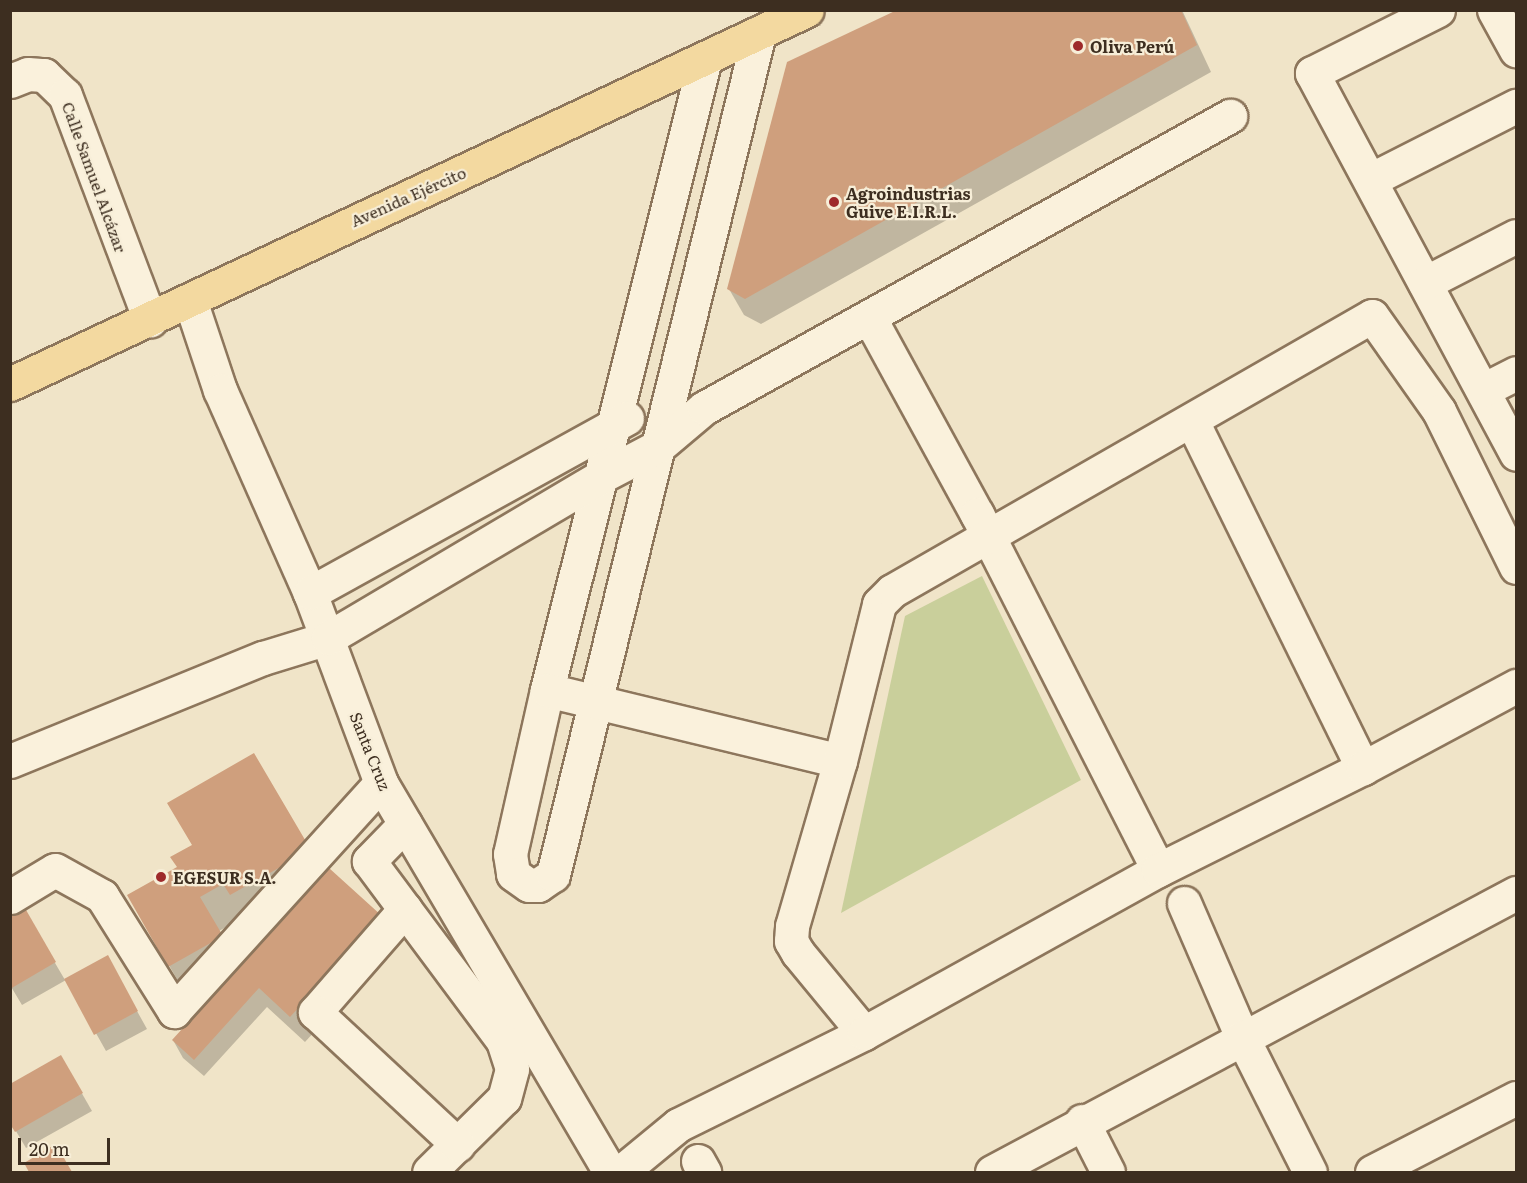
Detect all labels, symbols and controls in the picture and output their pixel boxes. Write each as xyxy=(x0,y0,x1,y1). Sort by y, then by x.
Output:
place label: Oliva Perú xyxy=(1090,36,1174,56)
marker: Oliva Perú xyxy=(1071,39,1085,53)
street label: Calle Samuel Alcázar xyxy=(59,99,131,255)
street label: Avenida Ejército xyxy=(347,162,469,230)
place label: Agroindustrias Guive E.I.R.L. xyxy=(846,183,971,221)
marker: Agroindustrias Guive E.I.R.L. xyxy=(827,195,841,209)
street label: Santa Cruz xyxy=(347,709,395,793)
place label: EGESUR S.A. xyxy=(173,867,277,887)
marker: EGESUR S.A. xyxy=(154,870,168,884)
scale bar xyxy=(21,1126,112,1164)
text: 20 m xyxy=(29,1135,70,1162)

